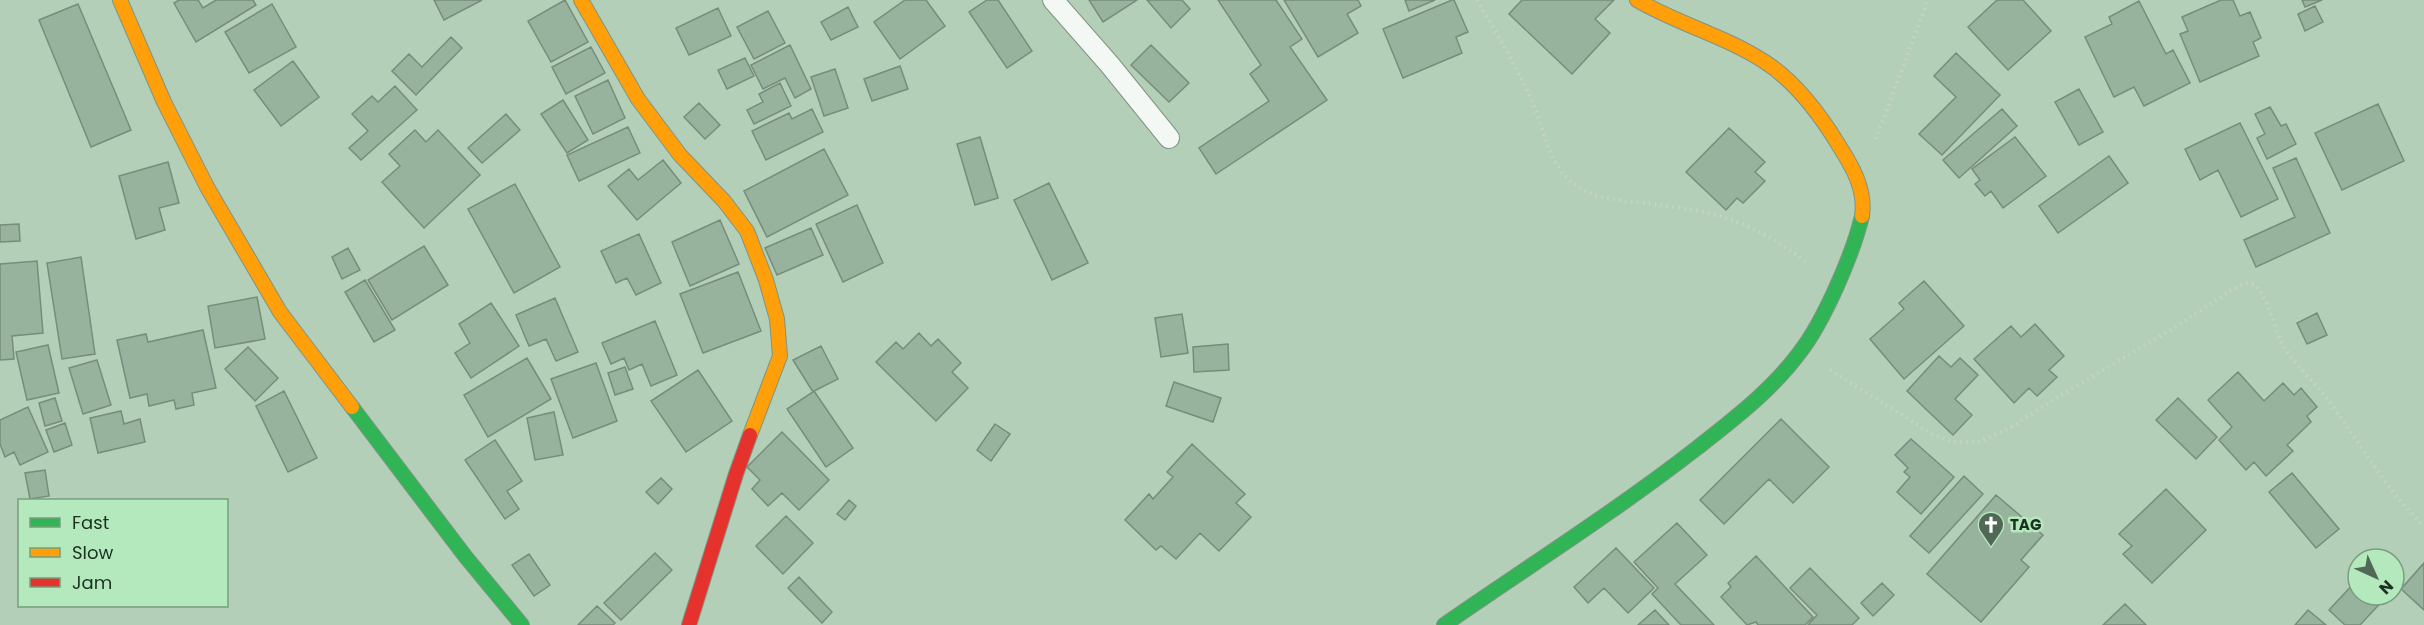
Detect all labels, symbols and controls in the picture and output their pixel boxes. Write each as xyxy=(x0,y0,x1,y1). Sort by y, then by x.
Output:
legend xyxy=(18,499,228,607)
text: Fast xyxy=(72,510,109,535)
church icon: TAG xyxy=(1976,510,2006,548)
place label: TAG xyxy=(2010,514,2041,535)
text: Slow xyxy=(72,540,114,565)
north arrow xyxy=(2346,547,2406,607)
text: Jam xyxy=(72,570,112,595)
text: N xyxy=(2374,575,2399,600)

